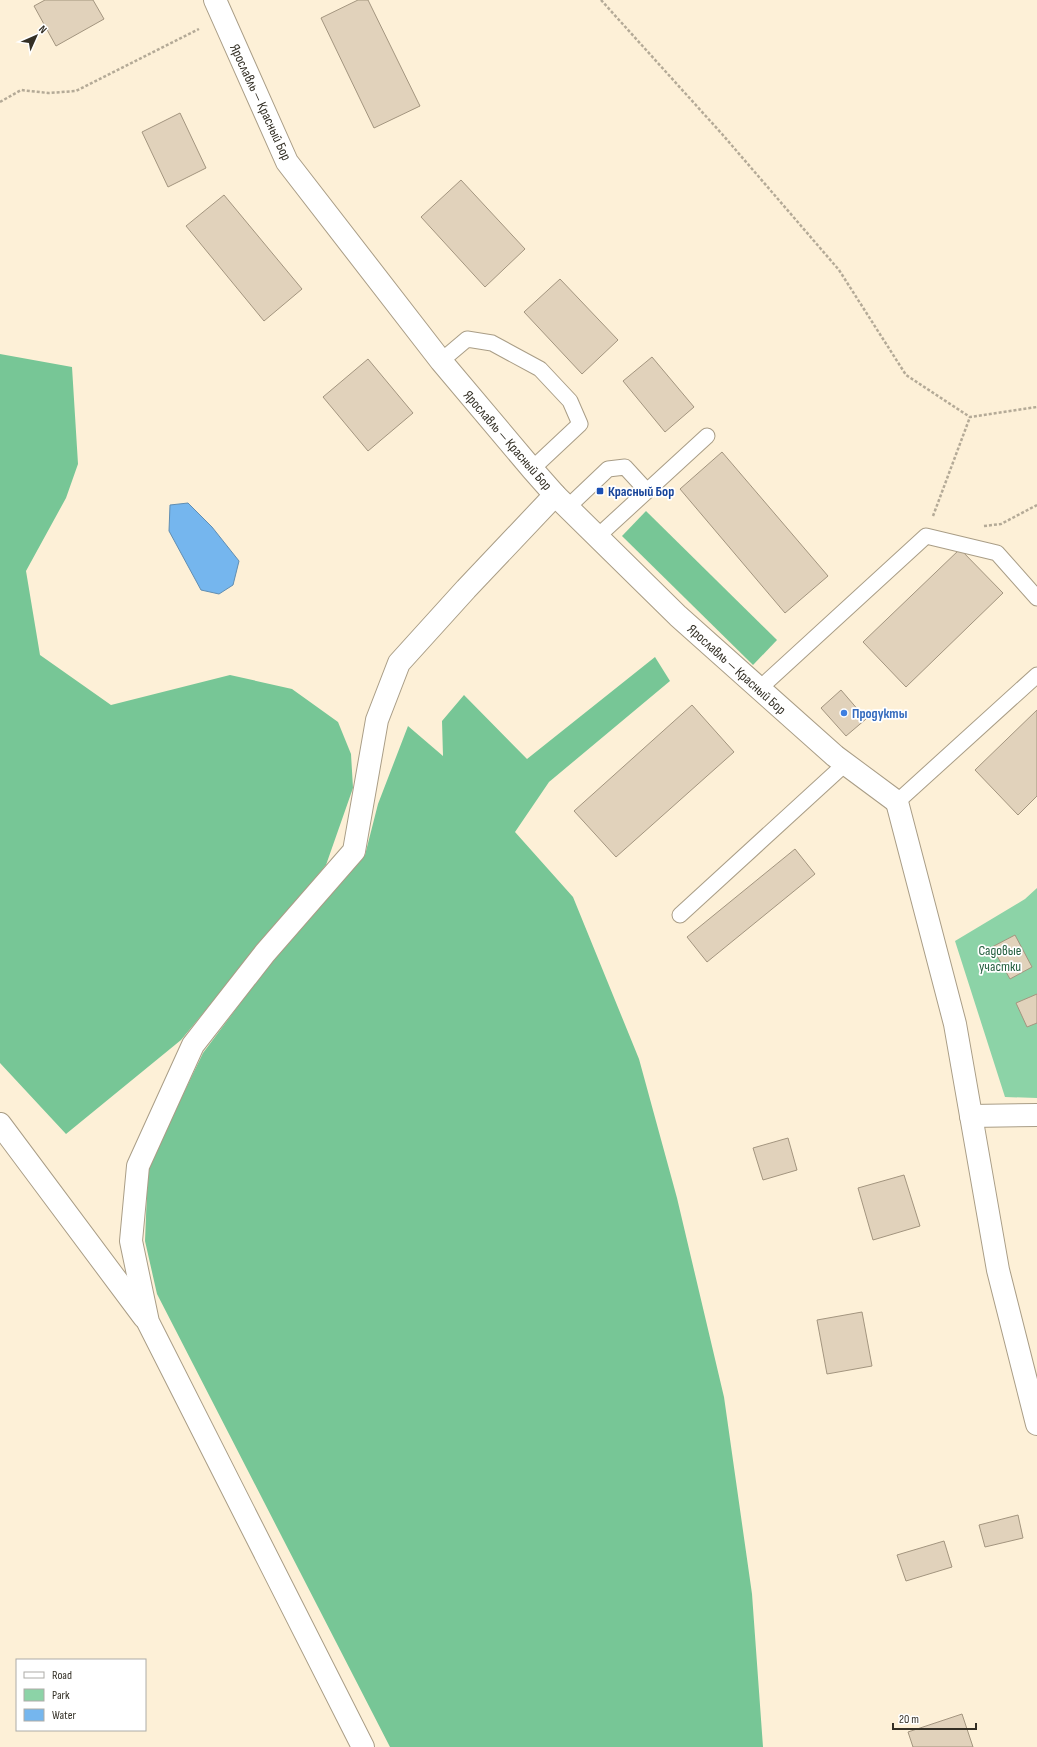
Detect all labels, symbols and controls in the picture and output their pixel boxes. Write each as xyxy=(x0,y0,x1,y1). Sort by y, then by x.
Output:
north arrow xyxy=(16,16,56,56)
text: N xyxy=(36,23,49,36)
street label: Ярославль — Красный Бор xyxy=(226,41,295,163)
street label: Ярославль — Красный Бор xyxy=(460,387,556,494)
place label: Красный Бор xyxy=(608,483,674,500)
marker: Красный Бор xyxy=(595,486,605,496)
street label: Ярославль — Красный Бор xyxy=(684,621,790,718)
place label: Продукты xyxy=(852,705,907,722)
marker: Продукты xyxy=(839,708,849,718)
park label: Садовые участки xyxy=(979,942,1021,975)
legend xyxy=(16,1659,146,1731)
text: Road xyxy=(52,1668,72,1683)
text: Park xyxy=(52,1688,70,1703)
scale bar xyxy=(893,1705,976,1731)
text: Water xyxy=(52,1708,76,1723)
text: 20 m xyxy=(899,1712,919,1727)

